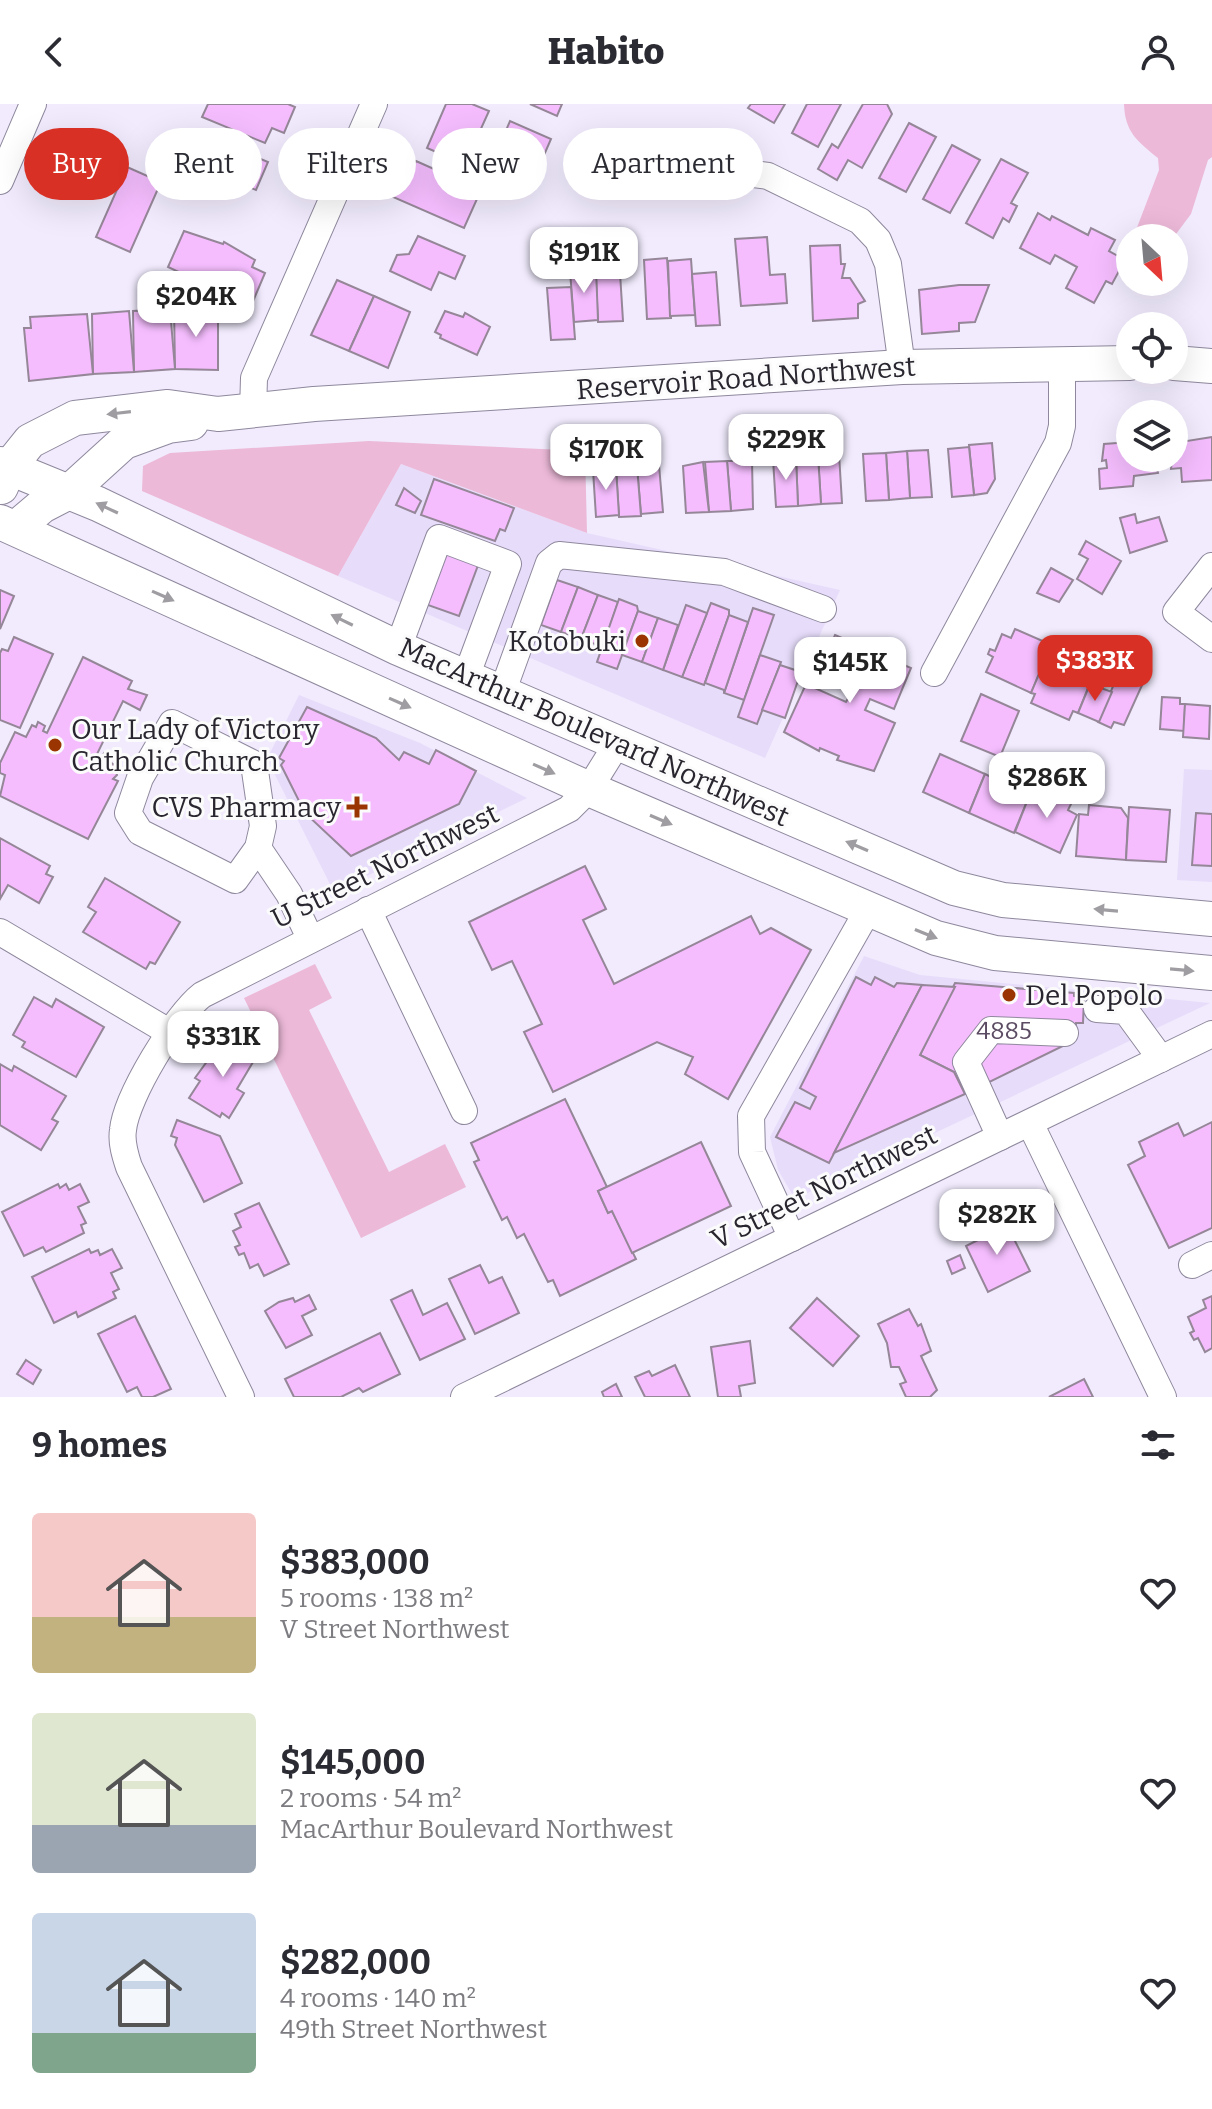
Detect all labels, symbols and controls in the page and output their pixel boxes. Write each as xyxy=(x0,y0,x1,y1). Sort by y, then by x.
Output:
icon: back xyxy=(32,30,76,74)
text: Habito xyxy=(548,30,664,74)
icon: person xyxy=(1136,30,1180,74)
chip: Buy xyxy=(24,128,129,200)
chip: Rent xyxy=(145,128,262,200)
chip: Filters xyxy=(278,128,416,200)
chip: New xyxy=(432,128,547,200)
chip: Apartment xyxy=(563,128,763,200)
north arrow xyxy=(1116,224,1188,296)
map controls xyxy=(1116,224,1188,472)
pin: $191K xyxy=(528,227,640,295)
text: $191K xyxy=(548,237,620,268)
pin: $204K xyxy=(140,271,252,339)
text: $204K xyxy=(155,281,237,312)
button: locate xyxy=(1116,312,1188,384)
street label: Reservoir Road Northwest xyxy=(575,350,917,406)
button: layers xyxy=(1116,400,1188,472)
one-way arrow xyxy=(106,406,131,419)
pin: $229K xyxy=(730,414,842,482)
pin: $170K xyxy=(550,424,662,492)
text: $229K xyxy=(746,424,826,455)
text: $170K xyxy=(568,434,644,465)
one-way arrow xyxy=(96,501,119,515)
one-way arrow xyxy=(151,589,175,602)
one-way arrow xyxy=(330,613,353,627)
place label: Kotobuki xyxy=(508,625,626,658)
street label: MacArthur Boulevard Northwest xyxy=(394,631,794,833)
marker: Kotobuki xyxy=(633,632,651,650)
pin: $383K xyxy=(1039,635,1151,703)
pin: $145K xyxy=(794,637,906,705)
text: $383K xyxy=(1056,645,1134,676)
text: $145K xyxy=(812,647,888,678)
one-way arrow xyxy=(388,697,412,710)
place label: Our Lady of Victory Catholic Church xyxy=(71,713,319,778)
marker: Our Lady of Victory Catholic Church xyxy=(46,736,64,754)
pin: $286K xyxy=(991,752,1103,820)
one-way arrow xyxy=(533,762,556,776)
text: $286K xyxy=(1007,762,1087,793)
place label: CVS Pharmacy xyxy=(151,791,341,824)
street label: U Street Northwest xyxy=(266,797,504,935)
marker: CVS Pharmacy xyxy=(348,798,366,816)
one-way arrow xyxy=(649,814,673,827)
one-way arrow xyxy=(845,840,869,853)
one-way arrow xyxy=(1093,903,1118,916)
one-way arrow xyxy=(914,928,938,941)
one-way arrow xyxy=(1170,964,1195,977)
place label: Del Popolo xyxy=(1025,979,1163,1012)
marker: Del Popolo xyxy=(1000,986,1018,1004)
pin: $331K xyxy=(167,1011,279,1079)
house number: 4885 xyxy=(976,1017,1032,1045)
text: $331K xyxy=(185,1021,261,1052)
street label: V Street Northwest xyxy=(706,1118,942,1256)
pin: $282K xyxy=(941,1189,1053,1257)
text: $282K xyxy=(957,1199,1037,1230)
icon: filters xyxy=(1136,1423,1180,1467)
text: 9 homes xyxy=(32,1425,167,1466)
text: $383,000 xyxy=(280,1542,430,1583)
icon: home xyxy=(96,1545,192,1641)
icon: heart xyxy=(1136,1571,1180,1615)
text: 5 rooms · 138 m² xyxy=(280,1583,473,1614)
text: V Street Northwest xyxy=(280,1614,509,1645)
text: $145,000 xyxy=(280,1742,426,1783)
icon: home xyxy=(96,1745,192,1841)
icon: heart xyxy=(1136,1771,1180,1815)
text: 2 rooms · 54 m² xyxy=(280,1783,462,1814)
text: MacArthur Boulevard Northwest xyxy=(280,1814,673,1845)
text: $282,000 xyxy=(280,1942,431,1983)
icon: home xyxy=(96,1945,192,2041)
icon: heart xyxy=(1136,1971,1180,2015)
text: 4 rooms · 140 m² xyxy=(280,1983,476,2014)
text: 49th Street Northwest xyxy=(280,2014,547,2045)

